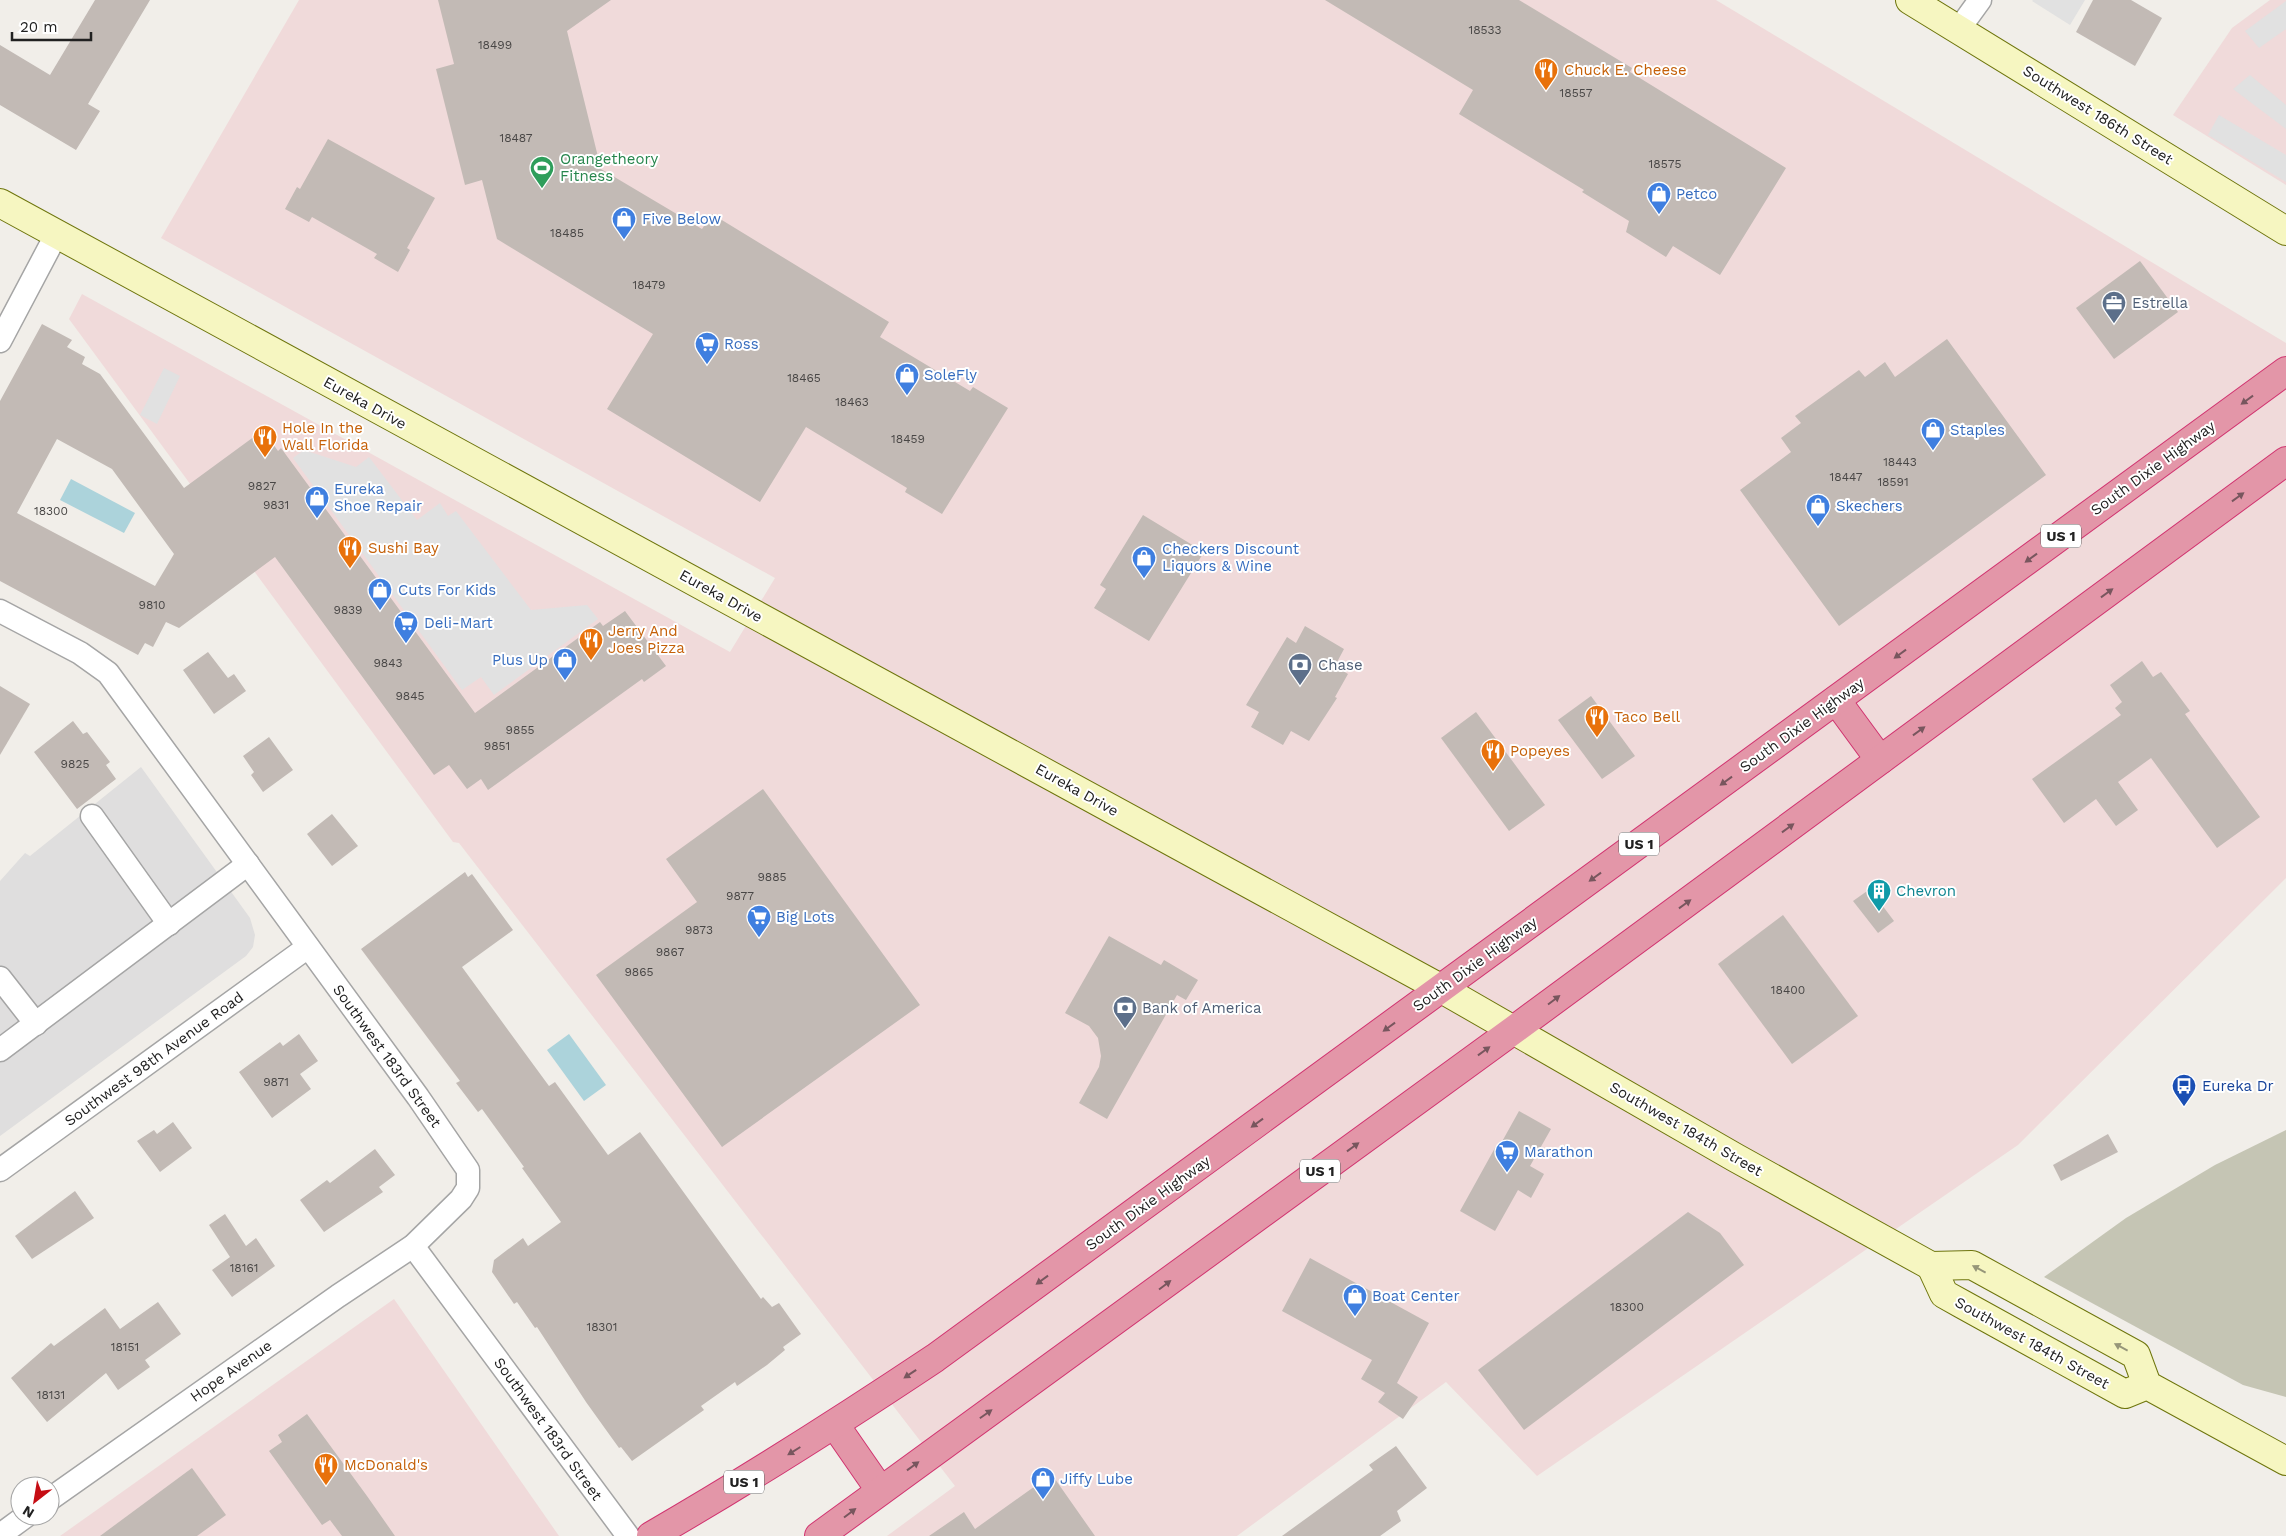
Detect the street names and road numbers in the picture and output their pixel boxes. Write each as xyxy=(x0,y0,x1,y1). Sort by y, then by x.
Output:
street label: Southwest 186th Street xyxy=(2020,61,2177,169)
street label: Eureka Drive xyxy=(320,373,410,433)
street label: South Dixie Highway xyxy=(2087,417,2219,519)
road number: US 1 xyxy=(2041,524,2081,548)
street label: Eureka Drive xyxy=(676,566,766,626)
street label: South Dixie Highway xyxy=(1736,674,1868,776)
street label: Eureka Drive xyxy=(1032,760,1122,820)
road number: US 1 xyxy=(1619,832,1659,856)
street label: South Dixie Highway xyxy=(1409,913,1541,1015)
street label: Southwest 183rd Street xyxy=(329,981,445,1132)
street label: Southwest 98th Avenue Road xyxy=(61,988,247,1130)
street label: Southwest 184th Street xyxy=(1606,1078,1766,1180)
street label: South Dixie Highway xyxy=(1082,1152,1214,1254)
road number: US 1 xyxy=(1300,1160,1340,1182)
street label: Southwest 184th Street xyxy=(1952,1293,2113,1393)
street label: Hope Avenue xyxy=(187,1336,275,1406)
street label: Southwest 183rd Street xyxy=(490,1354,606,1505)
road number: US 1 xyxy=(724,1470,764,1494)

